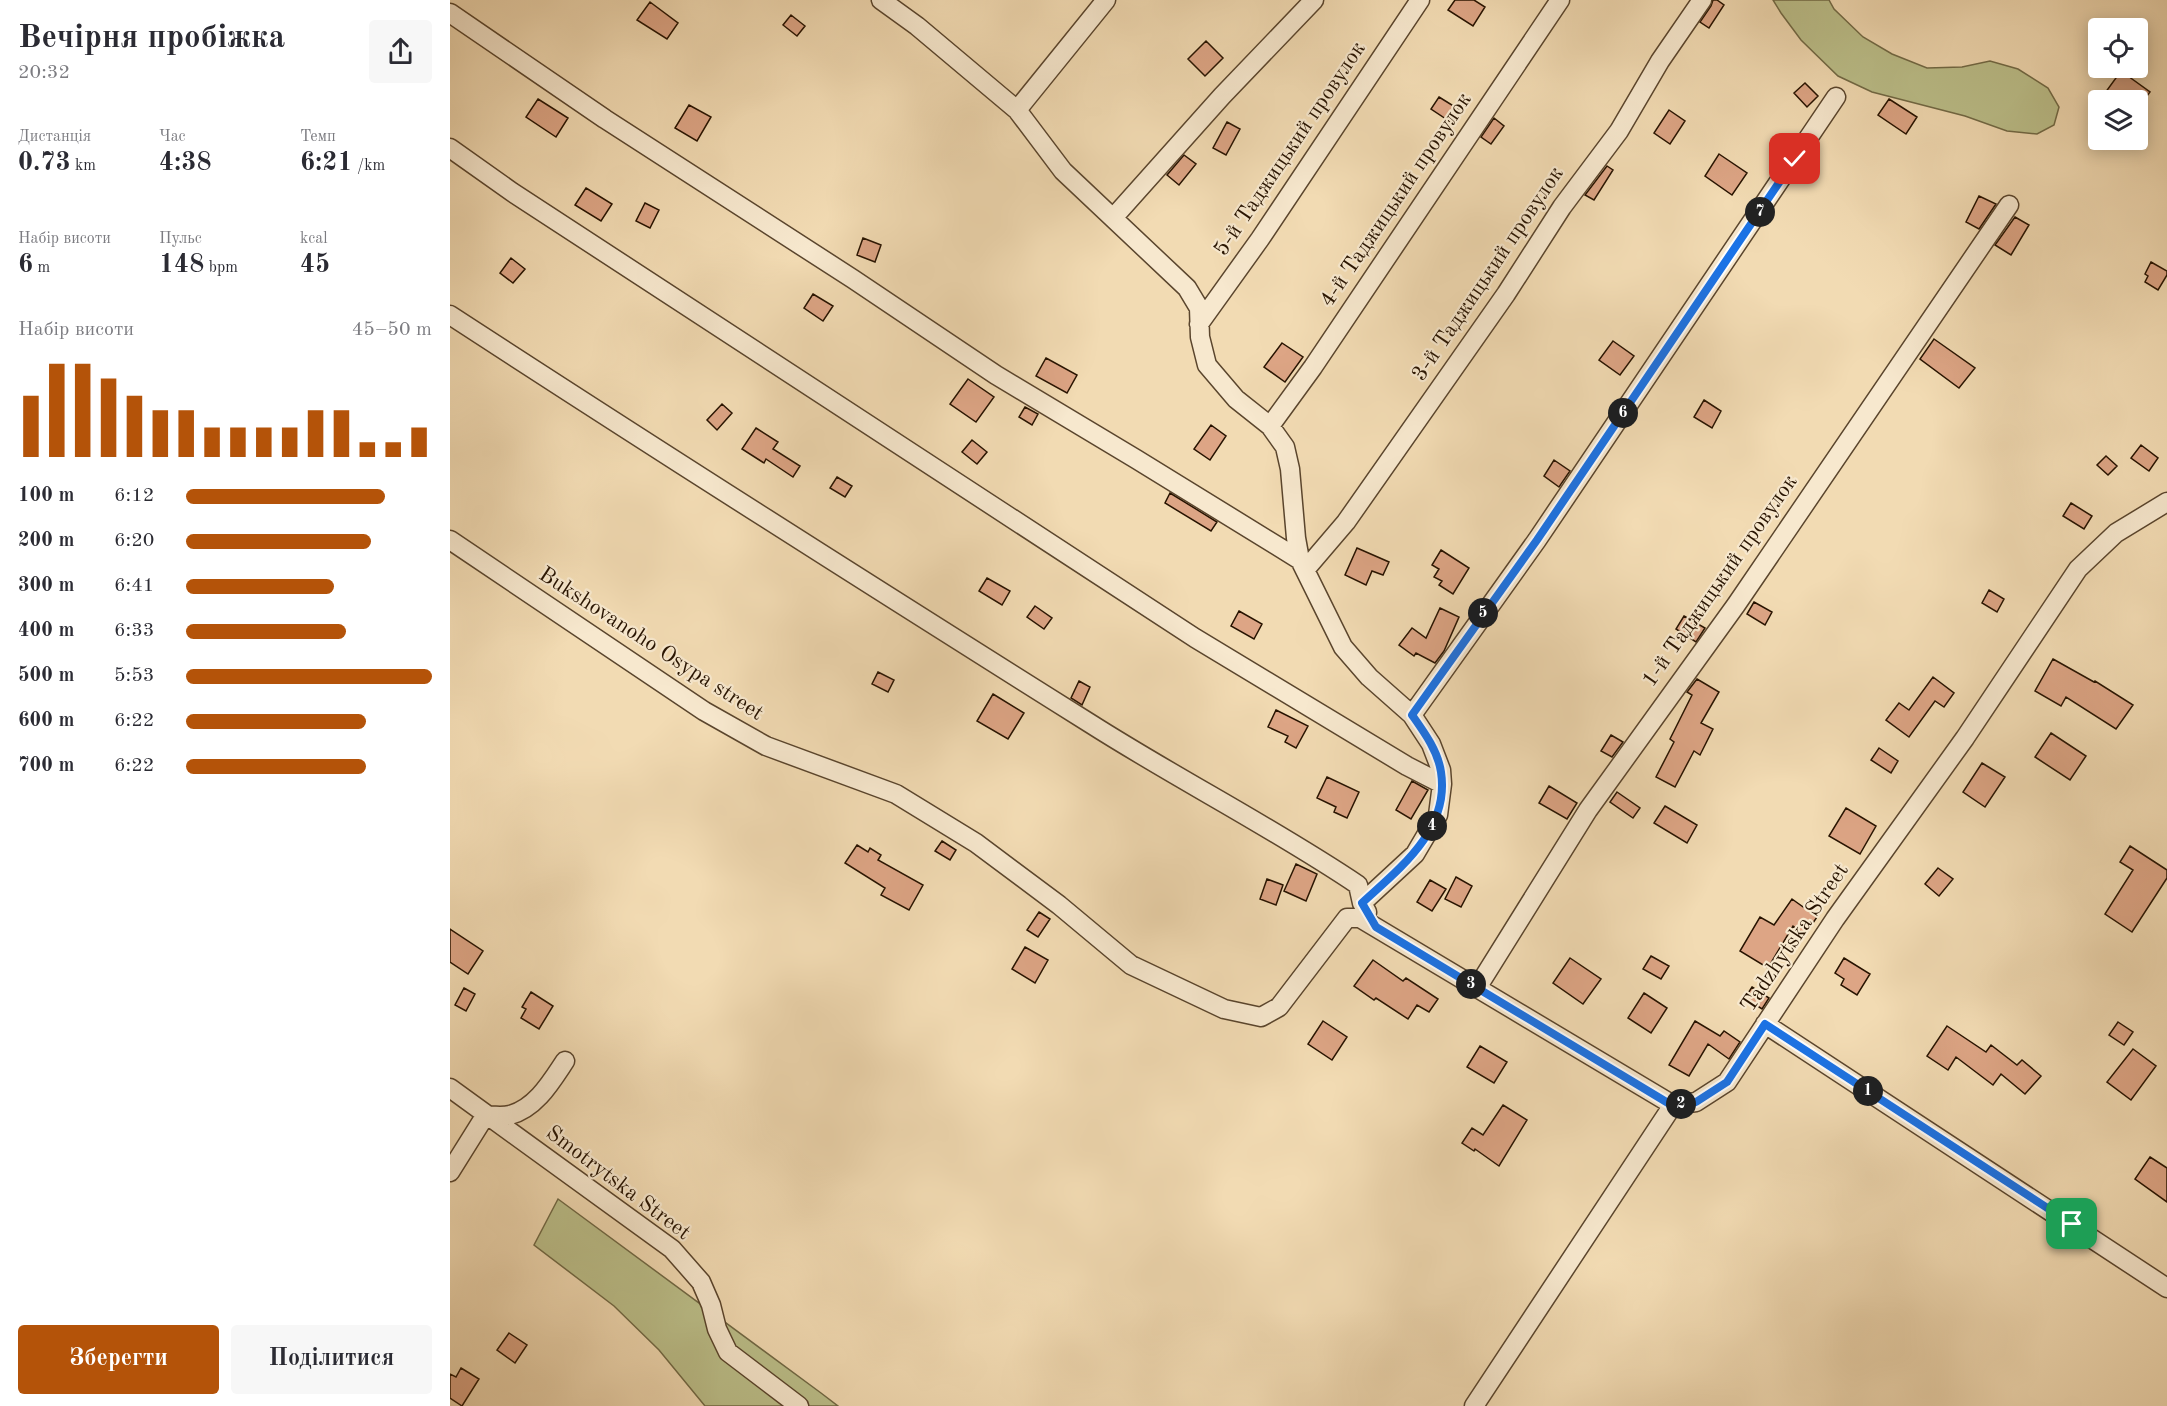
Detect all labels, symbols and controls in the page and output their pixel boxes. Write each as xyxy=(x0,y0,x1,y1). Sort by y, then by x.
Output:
map controls xyxy=(2088,18,2148,150)
button: locate xyxy=(2088,18,2148,78)
button: share xyxy=(369,20,432,83)
text: Вечірня пробіжка xyxy=(18,22,285,55)
street label: 5-й Таджицький провулок xyxy=(1210,38,1370,260)
text: 20:32 xyxy=(18,63,70,83)
street label: 4-й Таджицький провулок xyxy=(1316,89,1476,311)
button: layers xyxy=(2088,90,2148,150)
text: Дистанція xyxy=(18,129,91,145)
text: Час xyxy=(159,129,186,145)
text: Темп xyxy=(300,129,336,145)
pin xyxy=(1769,133,1820,184)
icon: check xyxy=(1778,142,1811,175)
text: 0.73 xyxy=(18,150,71,176)
text: 4:38 xyxy=(159,150,212,176)
text: 6:21 xyxy=(300,150,353,176)
text: km xyxy=(71,158,96,174)
text: /km xyxy=(353,158,385,174)
street label: 3-й Таджицький провулок xyxy=(1408,163,1568,385)
pin: 7 xyxy=(1745,197,1775,227)
text: 7 xyxy=(1755,204,1765,220)
text: Набір висоти xyxy=(18,231,111,247)
text: Пульс xyxy=(159,231,202,247)
text: kcal xyxy=(300,231,328,247)
text: 6 xyxy=(18,252,33,278)
text: 148 xyxy=(159,252,204,278)
text: 45 xyxy=(300,252,330,278)
text: m xyxy=(33,260,50,276)
text: bpm xyxy=(204,260,238,276)
text: Набір висоти xyxy=(18,320,134,340)
text: 45–50 m xyxy=(352,320,432,340)
pin: 6 xyxy=(1608,398,1638,428)
text: 6 xyxy=(1618,405,1628,421)
street label: 1-й Таджицький провулок xyxy=(1638,471,1802,691)
text: 100 m xyxy=(18,486,74,506)
text: 6:12 xyxy=(114,486,154,506)
text: 200 m xyxy=(18,531,74,551)
text: 6:20 xyxy=(114,531,154,551)
street label: Bukshovanoho Osypa street xyxy=(535,563,767,725)
text: 300 m xyxy=(18,576,74,596)
text: 6:41 xyxy=(114,576,154,596)
pin: 5 xyxy=(1468,598,1498,628)
text: 5 xyxy=(1478,605,1488,621)
text: 400 m xyxy=(18,621,74,641)
text: 6:33 xyxy=(114,621,154,641)
text: 500 m xyxy=(18,666,74,686)
text: 5:53 xyxy=(114,666,154,686)
text: 600 m xyxy=(18,711,74,731)
text: 6:22 xyxy=(114,711,154,731)
text: 700 m xyxy=(18,756,74,776)
text: 6:22 xyxy=(114,756,154,776)
pin: 4 xyxy=(1417,811,1447,841)
text: 4 xyxy=(1427,818,1437,834)
street label: Tadzhytska Street xyxy=(1737,860,1853,1016)
pin: 3 xyxy=(1456,969,1486,999)
text: 3 xyxy=(1466,976,1476,992)
pin: 1 xyxy=(1853,1076,1883,1106)
text: 1 xyxy=(1863,1083,1873,1099)
pin: 2 xyxy=(1666,1089,1696,1119)
text: 2 xyxy=(1676,1096,1686,1112)
street label: Smotrytska Street xyxy=(542,1122,694,1244)
pin xyxy=(2046,1198,2097,1249)
icon: arrive xyxy=(2055,1207,2088,1240)
button: Зберегти xyxy=(18,1325,219,1394)
button: Поділитися xyxy=(231,1325,432,1394)

